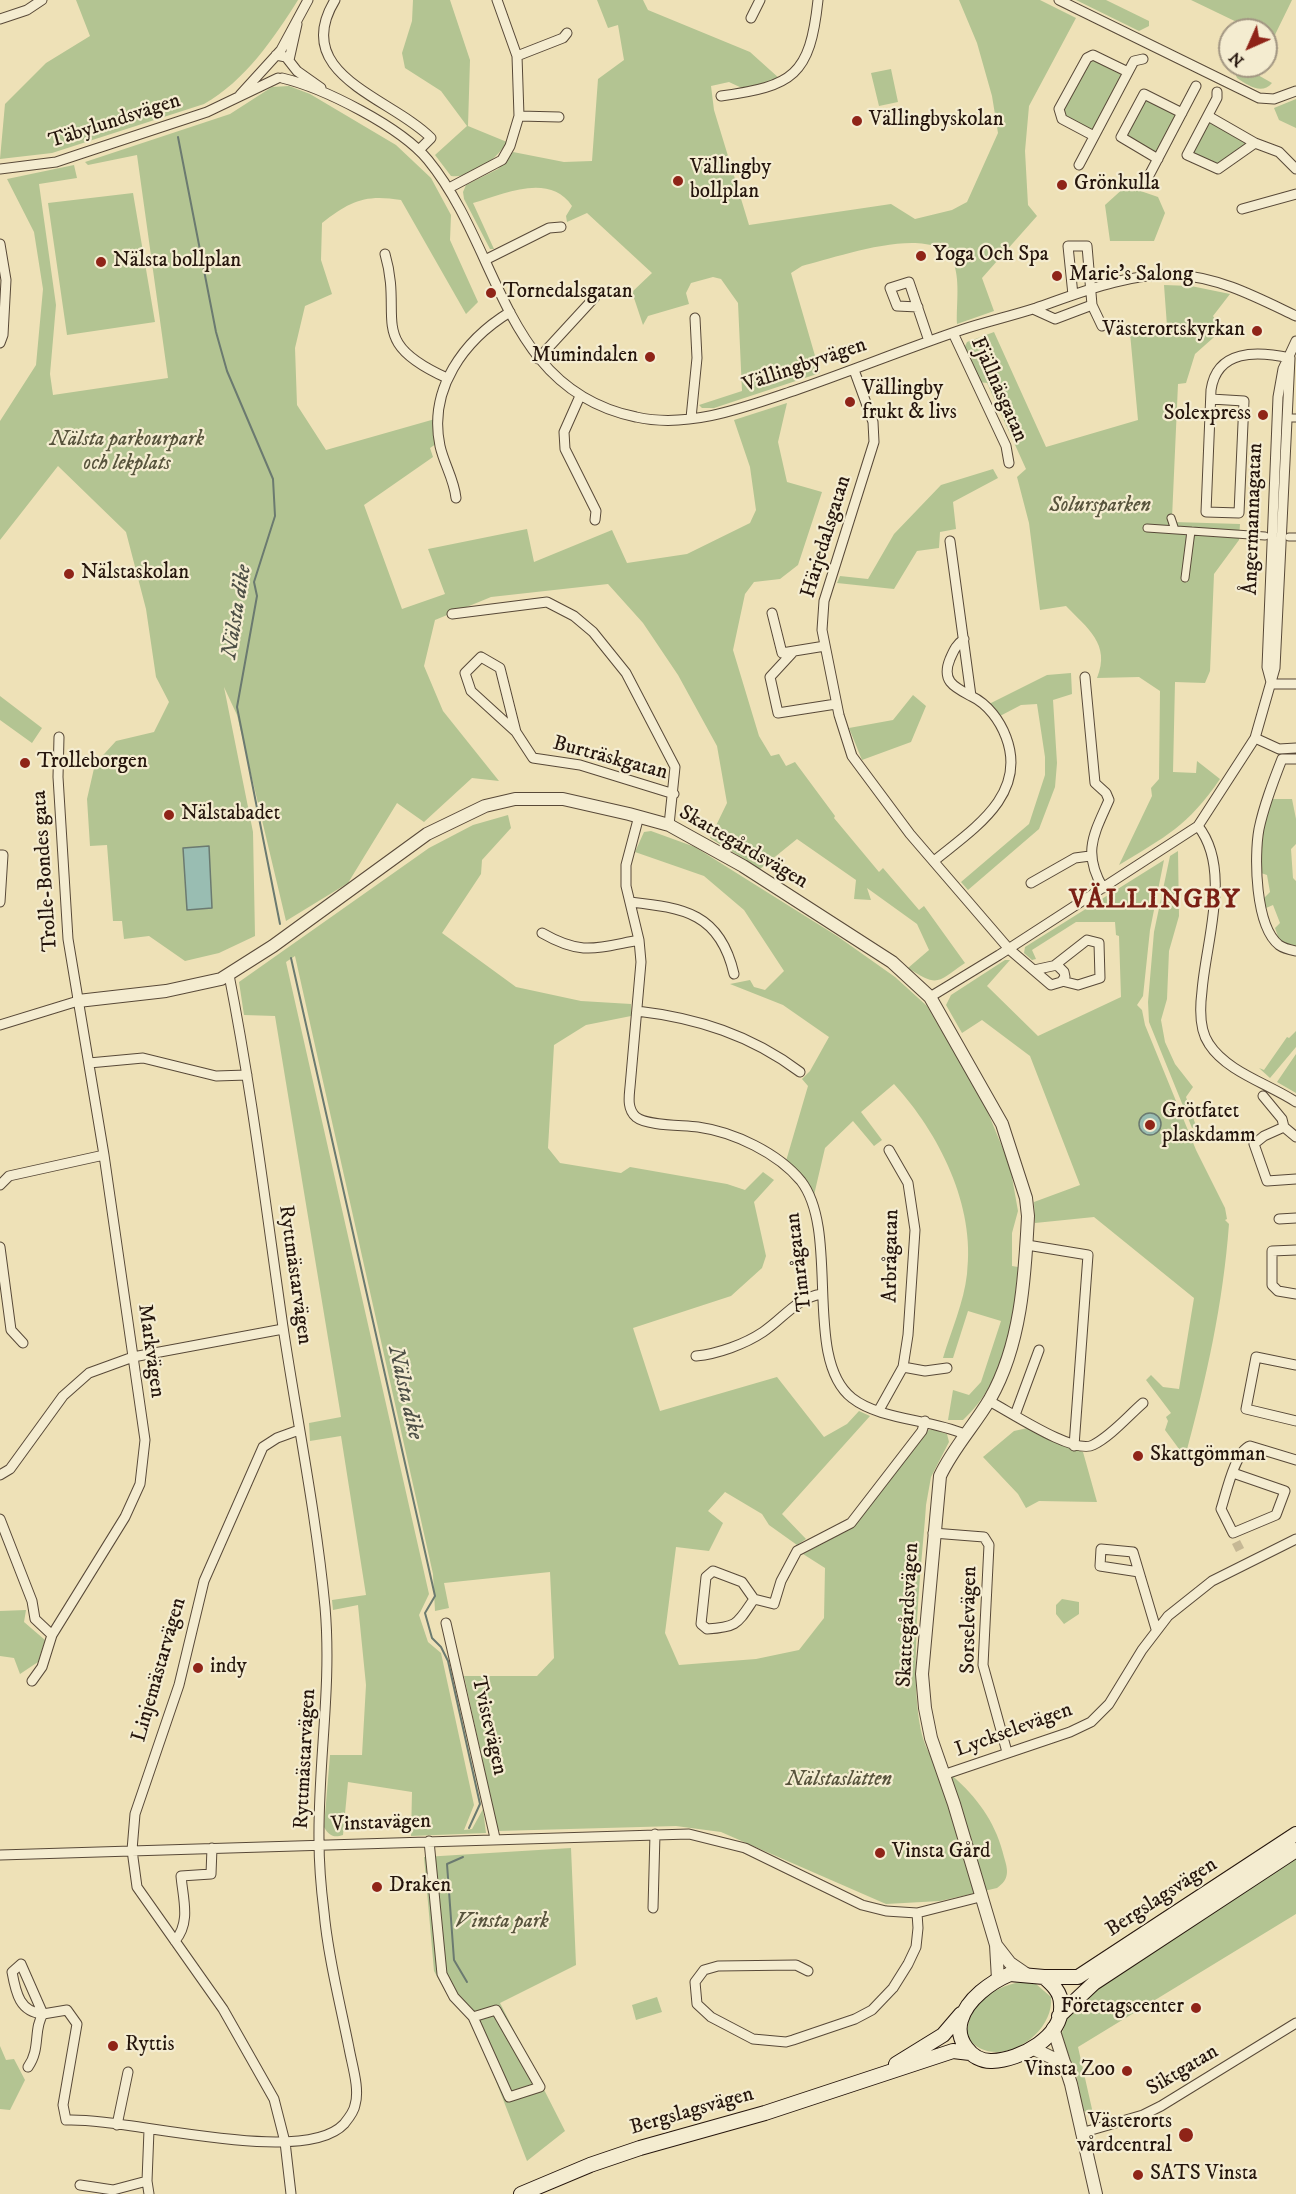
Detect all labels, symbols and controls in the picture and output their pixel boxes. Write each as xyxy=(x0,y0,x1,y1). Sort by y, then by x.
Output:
north arrow xyxy=(1218,18,1278,78)
text: N xyxy=(1225,48,1248,71)
street label: Täbylundsvägen xyxy=(46,89,184,155)
place label: Vällingbyskolan xyxy=(869,108,1004,134)
marker: Vällingbyskolan xyxy=(850,114,864,128)
place label: Vällingby bollplan xyxy=(690,156,771,206)
place label: Grönkulla xyxy=(1074,172,1160,198)
marker: Vällingby bollplan xyxy=(671,174,685,188)
marker: Grönkulla xyxy=(1055,178,1069,192)
place label: Yoga Och Spa xyxy=(933,243,1049,269)
place label: Nälsta bollplan xyxy=(113,249,241,275)
marker: Yoga Och Spa xyxy=(914,249,928,263)
marker: Nälsta bollplan xyxy=(94,255,108,269)
place label: Marie’s Salong xyxy=(1069,263,1193,289)
marker: Marie’s Salong xyxy=(1050,269,1064,283)
place label: Tornedalsgatan xyxy=(503,280,633,306)
marker: Tornedalsgatan xyxy=(484,286,498,300)
place label: Västerortskyrkan xyxy=(1103,318,1245,344)
marker: Västerortskyrkan xyxy=(1250,324,1264,338)
street label: Vällingbyvägen xyxy=(740,333,870,399)
street label: Fjällnäsgatan xyxy=(964,334,1032,446)
place label: Mumindalen xyxy=(532,344,638,370)
marker: Mumindalen xyxy=(643,350,657,364)
place label: Vällingby frukt & livs xyxy=(862,377,957,427)
marker: Vällingby frukt & livs xyxy=(843,395,857,409)
place label: Solexpress xyxy=(1164,402,1251,428)
marker: Solexpress xyxy=(1256,408,1270,422)
park label: Nälsta parkourpark och lekplats xyxy=(50,428,204,478)
street label: Ångermannagatan xyxy=(1239,442,1269,596)
street label: Härjedalsgatan xyxy=(796,473,858,601)
park label: Solursparken xyxy=(1049,494,1151,520)
place label: Nälstaskolan xyxy=(81,561,189,587)
water label: Nälsta dike xyxy=(218,563,258,661)
marker: Nälstaskolan xyxy=(62,567,76,581)
street label: Burträskgatan xyxy=(550,732,670,786)
place label: Trolleborgen xyxy=(37,750,148,776)
marker: Trolleborgen xyxy=(18,756,32,770)
street label: Trolle-Bondes gata xyxy=(28,790,64,952)
street label: Skattegårdsvägen xyxy=(674,801,812,895)
place label: Nälstabadet xyxy=(181,802,280,828)
marker: Nälstabadet xyxy=(162,808,176,822)
district label: VÄLLINGBY xyxy=(1069,885,1241,917)
place label: Grötfatet plaskdamm xyxy=(1162,1100,1256,1150)
marker: Grötfatet plaskdamm xyxy=(1143,1118,1157,1132)
street label: Ryttmästarvägen xyxy=(272,1204,316,1346)
street label: Arbrågatan xyxy=(879,1209,905,1303)
street label: Timrågatan xyxy=(781,1211,819,1313)
street label: Markvägen xyxy=(131,1303,169,1399)
water label: Nälsta dike xyxy=(380,1344,428,1442)
place label: Skattgömman xyxy=(1150,1443,1266,1469)
marker: Skattgömman xyxy=(1131,1449,1145,1463)
street label: Skattegårdsvägen xyxy=(893,1542,925,1688)
street label: Sorselevägen xyxy=(956,1566,984,1674)
street label: Linjemästarvägen xyxy=(127,1595,193,1745)
place label: indy xyxy=(210,1655,247,1681)
marker: indy xyxy=(191,1661,205,1675)
street label: Tvistevägen xyxy=(464,1674,512,1778)
street label: Ryttmästarvägen xyxy=(290,1688,322,1830)
street label: Lyckselevägen xyxy=(952,1698,1076,1764)
park label: Nälstaslätten xyxy=(786,1768,892,1794)
street label: Vinstavägen xyxy=(331,1810,431,1838)
place label: Vinsta Gård xyxy=(892,1840,991,1866)
marker: Vinsta Gård xyxy=(873,1846,887,1860)
street label: Bergslagsvägen xyxy=(1102,1853,1222,1943)
place label: Draken xyxy=(389,1874,451,1900)
marker: Draken xyxy=(370,1880,384,1894)
park label: Vinsta park xyxy=(455,1910,549,1936)
place label: Företagscenter xyxy=(1060,1995,1184,2021)
marker: Företagscenter xyxy=(1189,2001,1203,2015)
place label: Ryttis xyxy=(125,2033,175,2059)
marker: Ryttis xyxy=(106,2039,120,2053)
street label: Siktgatan xyxy=(1143,2040,1223,2102)
place label: Vinsta Zoo xyxy=(1024,2058,1115,2084)
marker: Vinsta Zoo xyxy=(1120,2064,1134,2078)
street label: Bergslagsvägen xyxy=(627,2082,757,2142)
place label: Västerorts vårdcentral xyxy=(1077,2110,1172,2160)
marker: Västerorts vårdcentral xyxy=(1177,2126,1195,2144)
place label: SATS Vinsta xyxy=(1150,2162,1257,2188)
marker: SATS Vinsta xyxy=(1131,2168,1145,2182)

